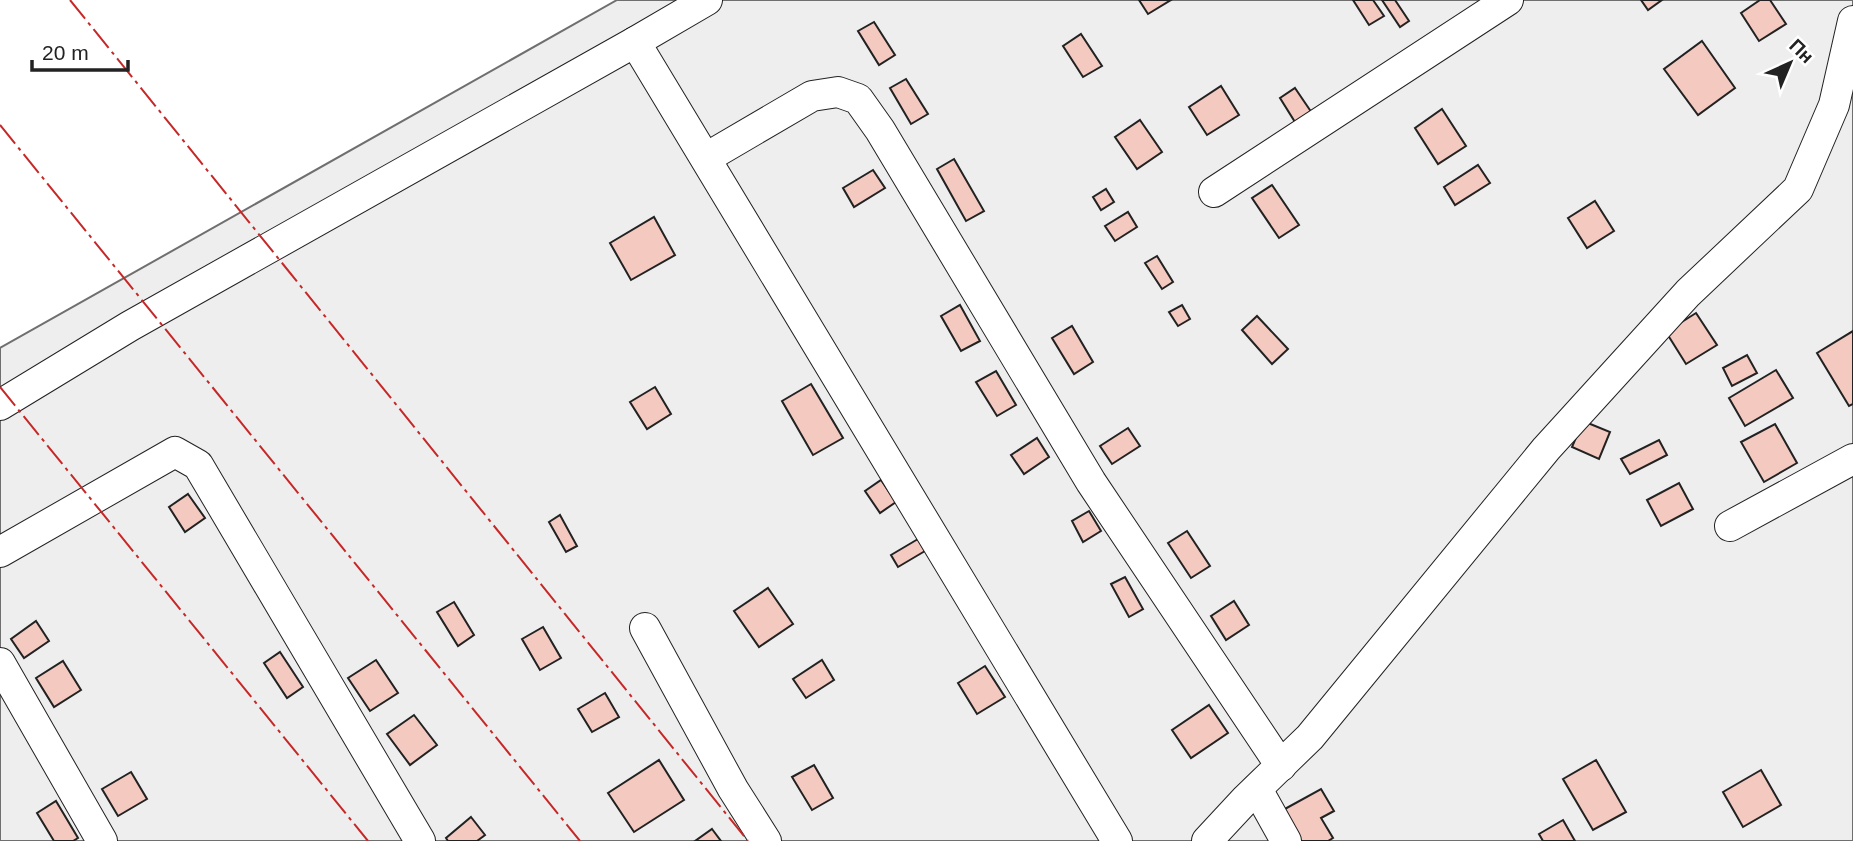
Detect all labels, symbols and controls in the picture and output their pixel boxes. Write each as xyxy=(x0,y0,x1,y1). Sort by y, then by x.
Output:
scale bar xyxy=(32,28,128,72)
north arrow xyxy=(1755,28,1825,98)
text: Пн xyxy=(1785,35,1818,67)
text: 20 m xyxy=(42,41,89,64)

